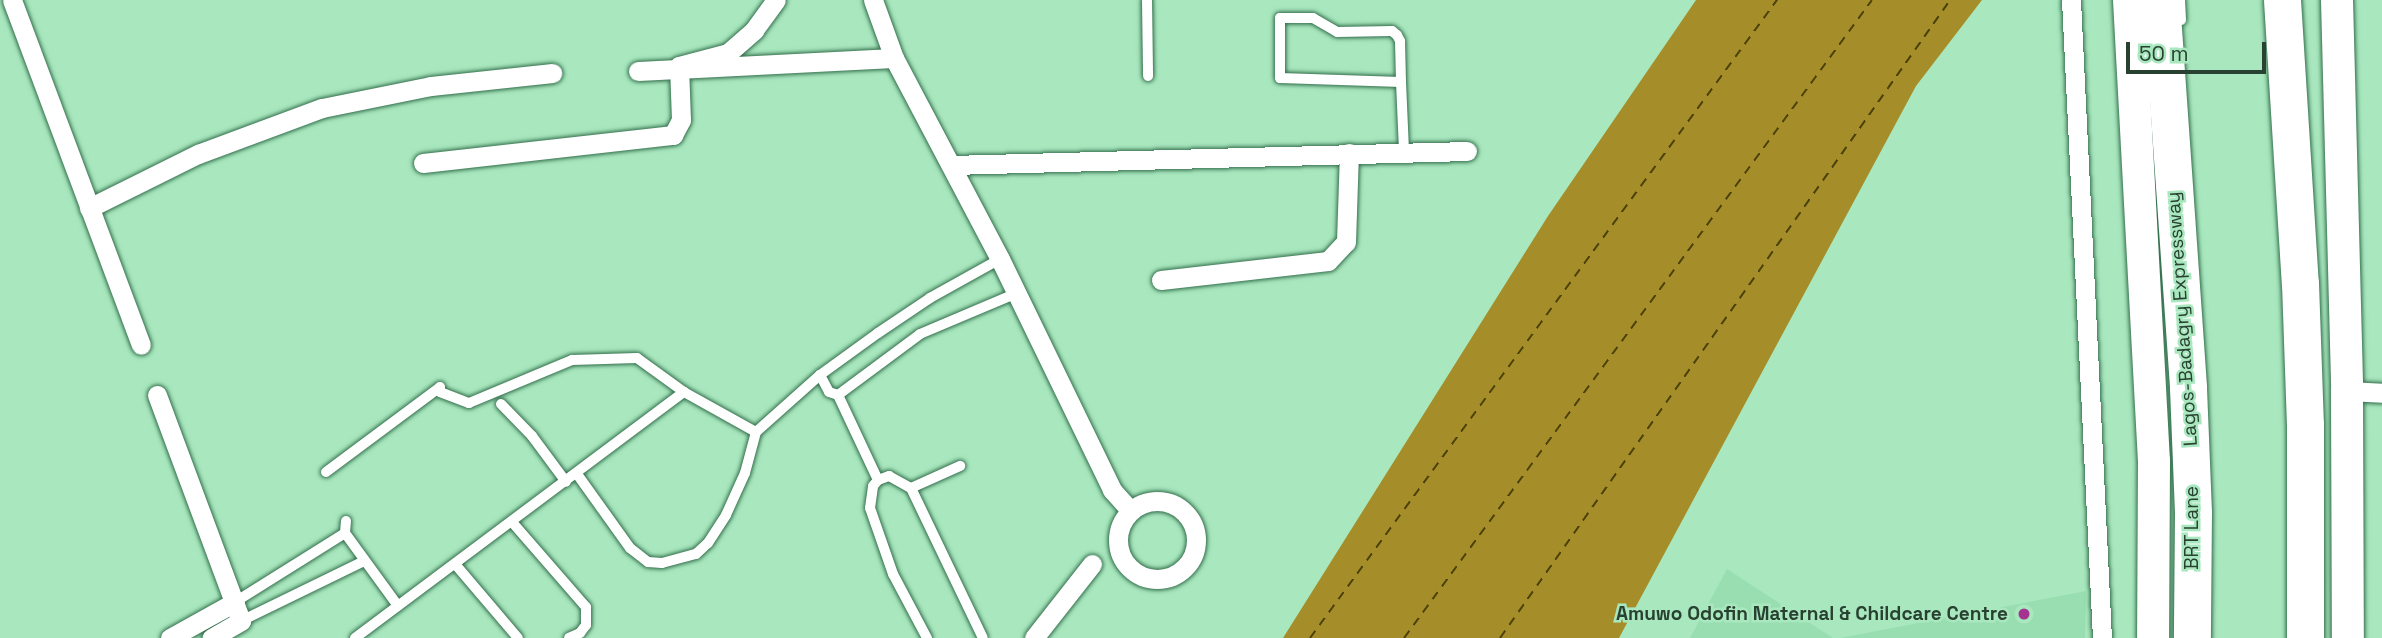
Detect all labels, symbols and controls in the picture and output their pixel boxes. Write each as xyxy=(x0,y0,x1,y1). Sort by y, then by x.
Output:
scale bar xyxy=(2130,28,2270,72)
text: 50 m xyxy=(2139,40,2189,67)
street label: Lagos-Badagry Expressway xyxy=(2162,191,2202,447)
street label: BRT Lane xyxy=(2181,486,2203,570)
place label: Amuwo Odofin Maternal & Childcare Centre xyxy=(1616,603,2008,625)
marker: Amuwo Odofin Maternal & Childcare Centre xyxy=(2014,604,2034,624)

